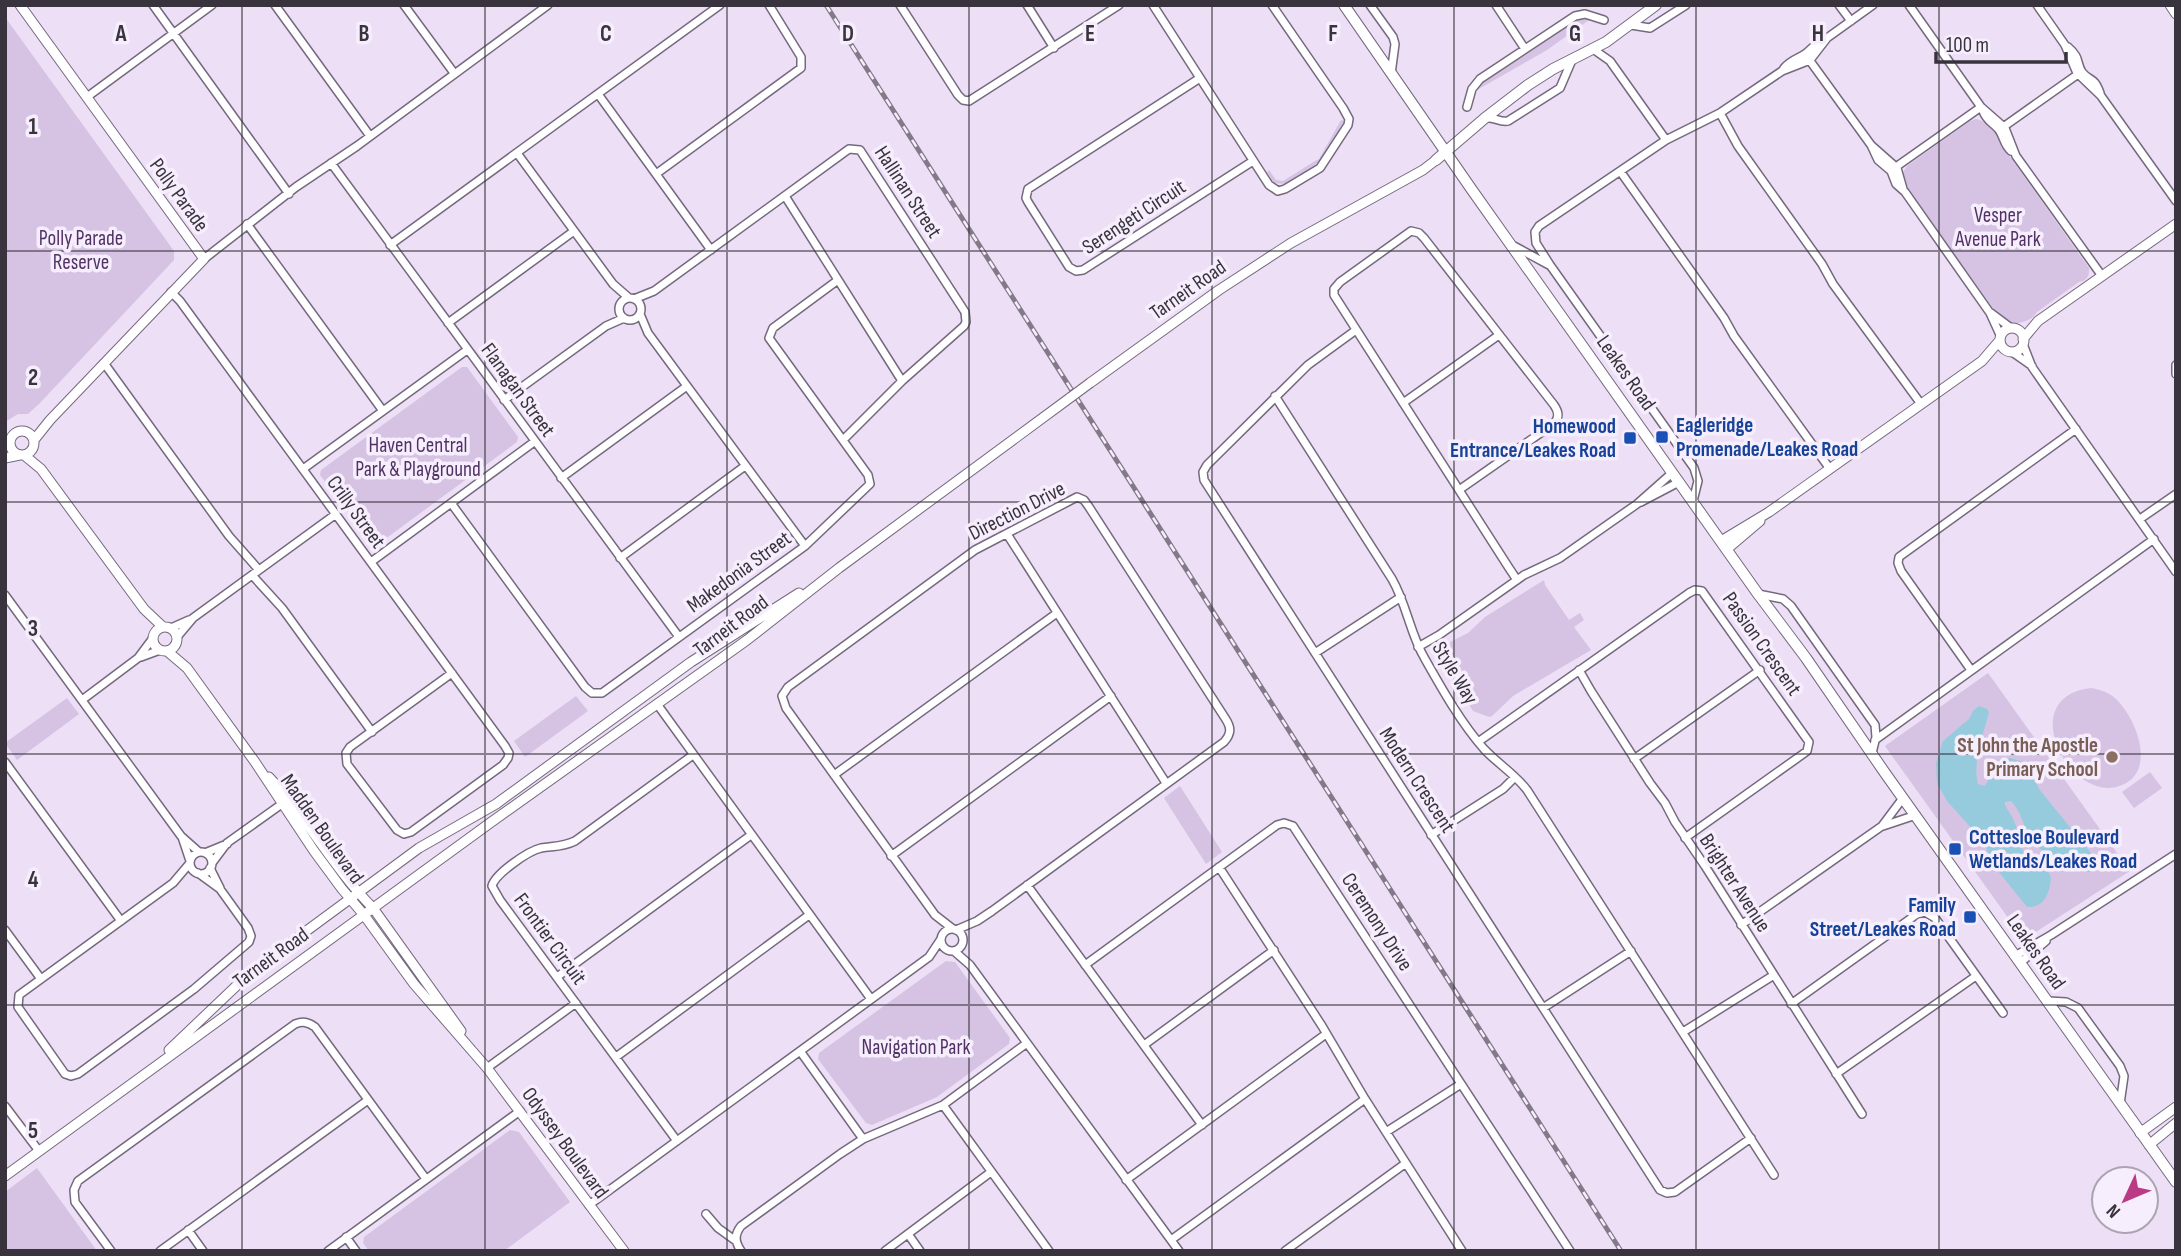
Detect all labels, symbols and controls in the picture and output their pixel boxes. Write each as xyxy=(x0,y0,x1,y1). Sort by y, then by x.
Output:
text: A xyxy=(115,20,128,48)
text: B xyxy=(359,20,370,48)
text: C xyxy=(600,20,612,48)
text: D xyxy=(842,20,854,48)
text: E xyxy=(1085,20,1095,48)
text: F xyxy=(1328,20,1338,48)
text: G xyxy=(1569,20,1581,48)
text: H xyxy=(1812,20,1824,48)
scale bar xyxy=(1936,21,2066,65)
text: 100 m xyxy=(1946,33,1989,58)
text: 1 xyxy=(28,113,38,141)
street label: Hallinan Street xyxy=(869,141,947,243)
street label: Polly Parade xyxy=(144,153,214,237)
street label: Serengeti Circuit xyxy=(1078,174,1190,260)
park label: Vesper Avenue Park xyxy=(1954,203,2041,252)
park label: Polly Parade Reserve xyxy=(39,226,123,275)
street label: Tarneit Road xyxy=(1145,255,1231,325)
street label: Leakes Road xyxy=(1591,331,1661,415)
street label: Flanagan Street xyxy=(476,338,560,442)
text: 2 xyxy=(28,364,38,392)
place label: Eagleridge Promenade/Leakes Road xyxy=(1676,413,1858,462)
place label: Homewood Entrance/Leakes Road xyxy=(1450,414,1616,463)
marker: Eagleridge Promenade/Leakes Road xyxy=(1654,429,1670,445)
marker: Homewood Entrance/Leakes Road xyxy=(1622,430,1638,446)
park label: Haven Central Park & Playground xyxy=(355,433,481,482)
street label: Crilly Street xyxy=(321,471,391,553)
street label: Direction Drive xyxy=(965,476,1069,546)
street label: Makedonia Street xyxy=(682,526,796,618)
street label: Passion Crescent xyxy=(1717,587,1807,701)
street label: Tarneit Road xyxy=(689,590,773,662)
text: 3 xyxy=(28,615,38,643)
street label: Style Way xyxy=(1427,637,1483,709)
street label: Modern Crescent xyxy=(1374,723,1460,837)
place label: St John the Apostle Primary School xyxy=(1957,733,2098,782)
marker: St John the Apostle Primary School xyxy=(2104,749,2120,765)
street label: Madden Boulevard xyxy=(275,769,369,889)
place label: Cottesloe Boulevard Wetlands/Leakes Road xyxy=(1969,825,2137,874)
street label: Brighter Avenue xyxy=(1694,829,1776,937)
marker: Cottesloe Boulevard Wetlands/Leakes Road xyxy=(1947,841,1963,857)
text: 4 xyxy=(28,866,39,894)
street label: Ceremony Drive xyxy=(1336,868,1418,976)
street label: Frontier Circuit xyxy=(508,888,592,990)
place label: Family Street/Leakes Road xyxy=(1810,893,1956,942)
marker: Family Street/Leakes Road xyxy=(1962,909,1978,925)
street label: Leakes Road xyxy=(2001,910,2071,994)
street label: Tarneit Road xyxy=(228,922,314,994)
park label: Navigation Park xyxy=(862,1035,970,1060)
street label: Odyssey Boulevard xyxy=(516,1083,614,1203)
text: 5 xyxy=(28,1117,38,1145)
north arrow xyxy=(2090,1165,2160,1235)
text: N xyxy=(2102,1199,2126,1222)

